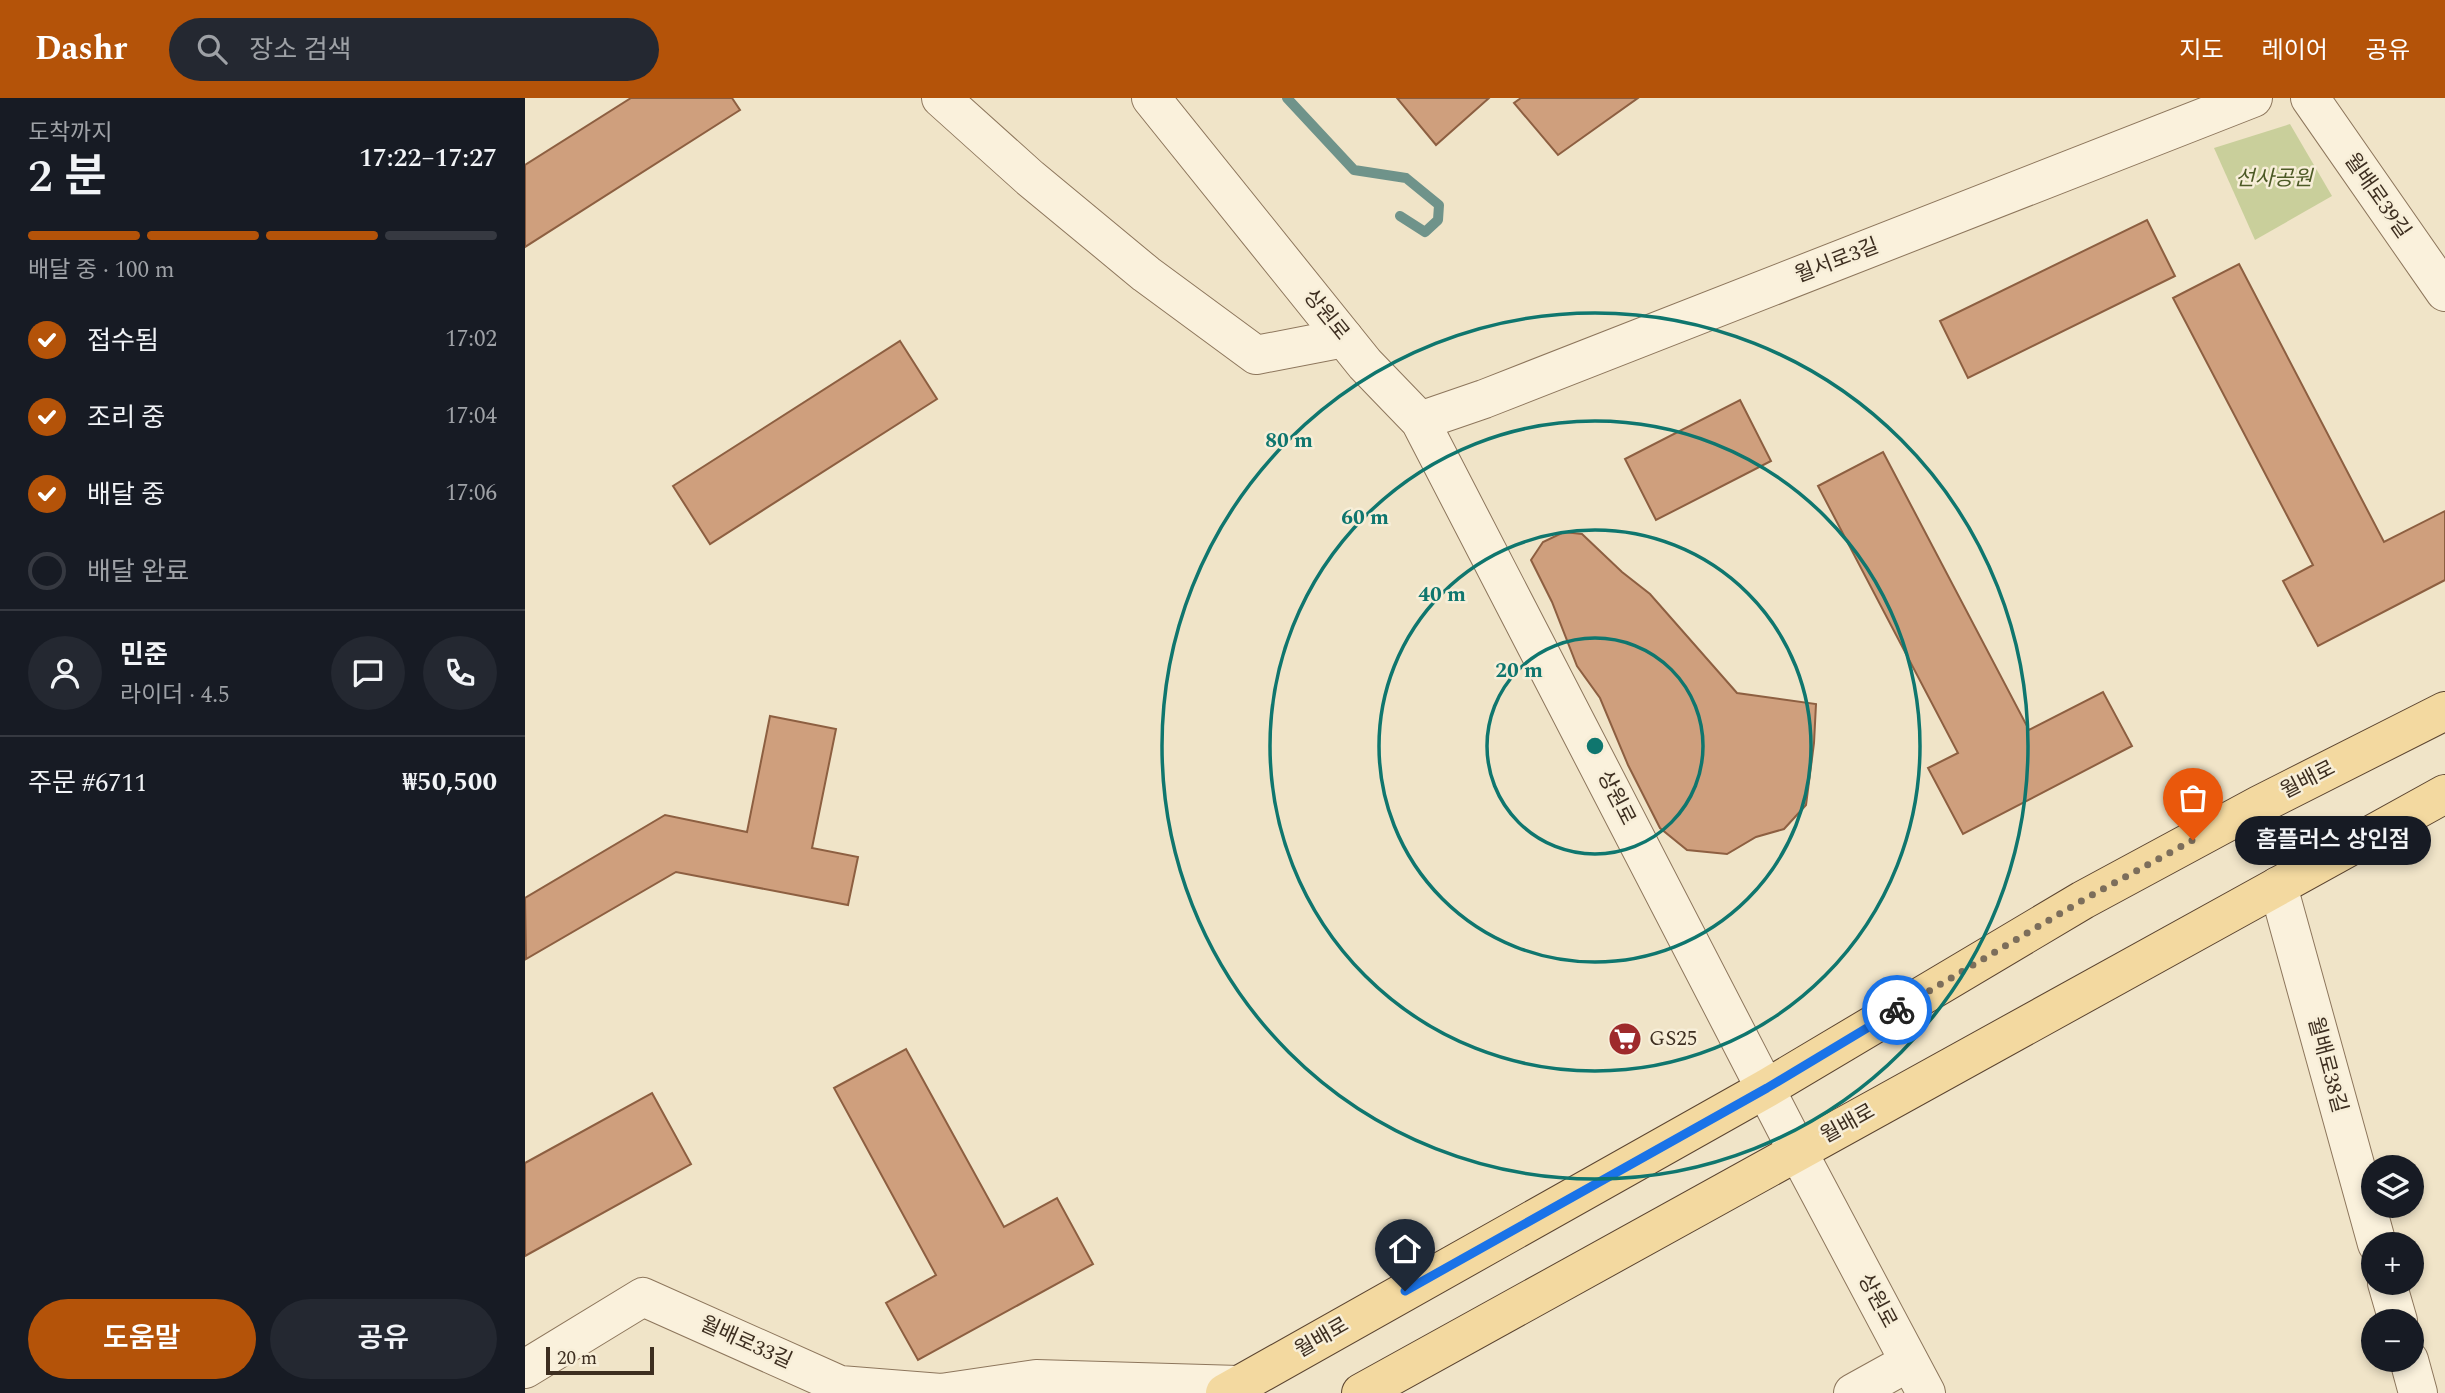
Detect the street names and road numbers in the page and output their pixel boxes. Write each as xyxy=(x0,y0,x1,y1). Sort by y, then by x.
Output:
street label: 월배로39길 xyxy=(2336,147,2418,245)
street label: 월서로3길 xyxy=(1790,230,1884,292)
street label: 상원로 xyxy=(1295,282,1357,348)
street label: 월배로 xyxy=(2275,753,2341,807)
street label: 상원로 xyxy=(1589,765,1643,831)
street label: 월배로38길 xyxy=(2299,1013,2355,1117)
street label: 월배로 xyxy=(1815,1096,1881,1152)
street label: 상원로 xyxy=(1849,1268,1905,1334)
street label: 월배로33길 xyxy=(695,1308,797,1378)
street label: 월배로 xyxy=(1289,1310,1355,1366)

